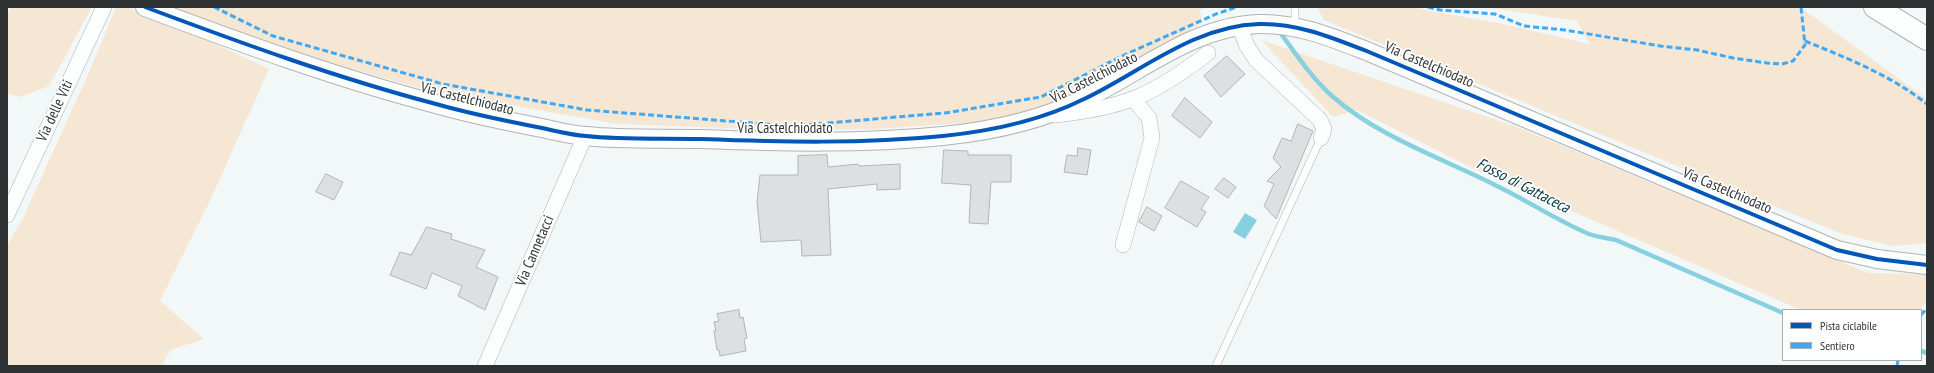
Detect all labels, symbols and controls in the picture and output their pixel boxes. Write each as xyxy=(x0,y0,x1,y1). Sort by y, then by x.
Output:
street label: Via Castelchiodato xyxy=(1382,38,1476,92)
street label: Via Castelchiodato xyxy=(1047,48,1141,108)
street label: Via delle Viti xyxy=(33,77,77,145)
street label: Via Castelchiodato xyxy=(419,79,515,119)
street label: Via Castelchiodato xyxy=(737,120,833,138)
water label: Fosso di Gattaceca xyxy=(1473,154,1573,218)
street label: Via Castelchiodato xyxy=(1680,164,1774,218)
street label: Via Cannetacci xyxy=(512,213,558,289)
legend xyxy=(1782,309,1922,361)
text: Pista ciclabile xyxy=(1820,318,1877,333)
text: Sentiero xyxy=(1820,338,1855,353)

